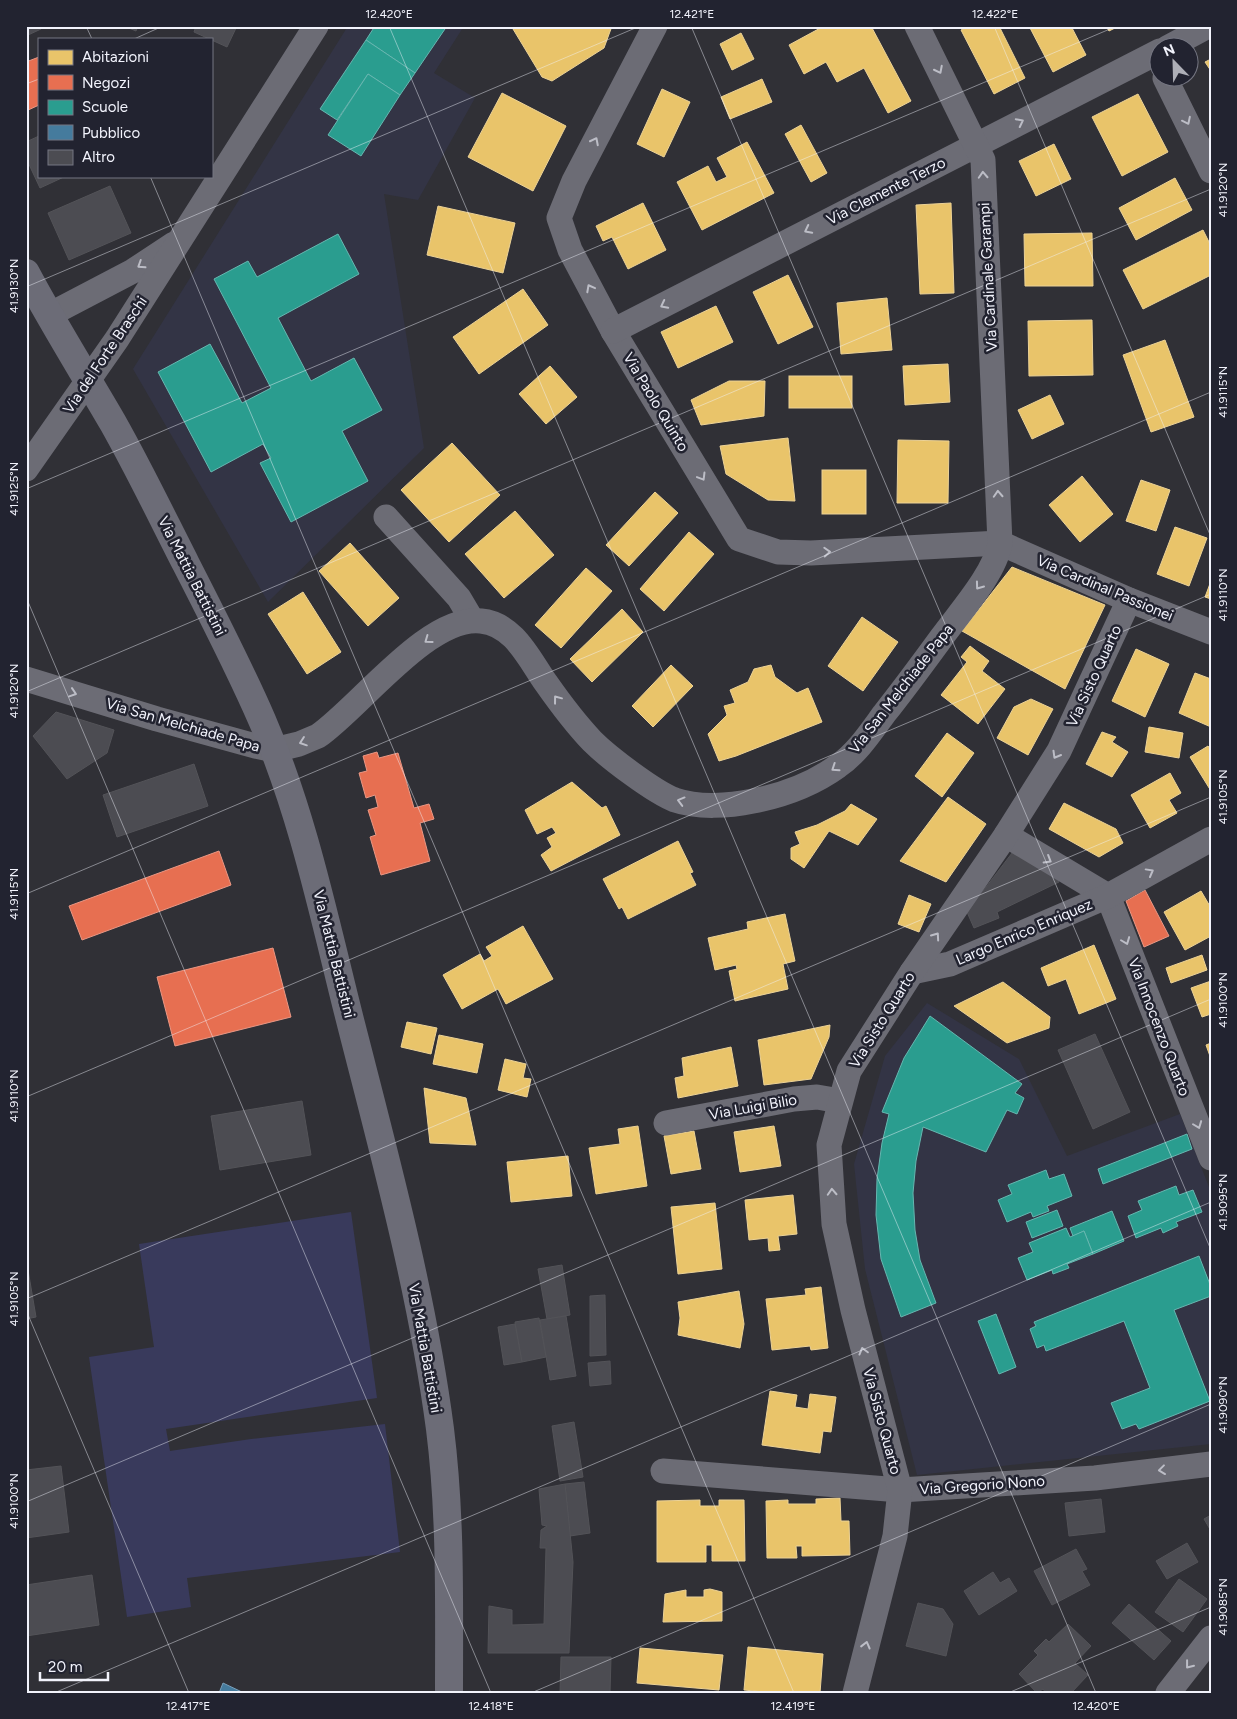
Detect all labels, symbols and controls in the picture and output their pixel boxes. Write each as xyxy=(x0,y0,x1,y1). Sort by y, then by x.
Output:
text: 12.420°E xyxy=(365,7,413,21)
text: 12.421°E xyxy=(670,7,714,21)
text: 12.422°E xyxy=(972,7,1018,21)
legend xyxy=(38,38,212,178)
north arrow xyxy=(1150,38,1200,88)
text: N xyxy=(1161,41,1177,60)
text: Abitazioni xyxy=(82,48,149,66)
one-way arrow xyxy=(933,65,943,74)
text: Negozi xyxy=(82,74,130,92)
text: Scuole xyxy=(82,98,128,116)
one-way arrow xyxy=(1180,116,1190,125)
one-way arrow xyxy=(1015,118,1024,128)
text: Pubblico xyxy=(82,124,140,142)
one-way arrow xyxy=(589,137,599,146)
text: Altro xyxy=(82,148,115,166)
street label: Via Clemente Terzo xyxy=(824,153,949,229)
text: 41.9120°N xyxy=(1216,163,1230,217)
one-way arrow xyxy=(978,170,989,178)
street label: Via Cardinale Garampi xyxy=(975,202,1001,352)
one-way arrow xyxy=(805,224,814,234)
text: 41.9130°N xyxy=(7,259,21,313)
one-way arrow xyxy=(138,259,147,269)
one-way arrow xyxy=(586,284,596,293)
street label: Via del Forte Braschi xyxy=(59,293,151,417)
one-way arrow xyxy=(660,299,669,309)
street label: Via Paolo Quinto xyxy=(619,349,693,455)
text: 41.9115°N xyxy=(1216,366,1230,418)
text: 41.9125°N xyxy=(7,462,21,516)
one-way arrow xyxy=(695,472,705,481)
one-way arrow xyxy=(993,490,1003,498)
street label: Via Mattia Battistini xyxy=(154,513,230,639)
one-way arrow xyxy=(824,546,832,557)
street label: Via Cardinal Passionei xyxy=(1034,551,1176,625)
text: 41.9110°N xyxy=(1216,568,1230,622)
one-way arrow xyxy=(976,580,985,590)
street label: Via San Melchiade Papa xyxy=(845,621,957,757)
street label: Via Sisto Quarto xyxy=(1063,622,1126,730)
one-way arrow xyxy=(424,634,434,643)
text: 41.9120°N xyxy=(7,664,21,718)
one-way arrow xyxy=(68,687,77,697)
street label: Via San Melchiade Papa xyxy=(104,694,262,756)
one-way arrow xyxy=(555,696,563,705)
one-way arrow xyxy=(299,736,308,746)
one-way arrow xyxy=(1052,749,1062,758)
one-way arrow xyxy=(831,762,841,771)
text: 41.9105°N xyxy=(1216,770,1230,824)
one-way arrow xyxy=(676,796,685,807)
one-way arrow xyxy=(1043,854,1052,864)
text: 41.9115°N xyxy=(7,868,21,920)
one-way arrow xyxy=(1145,868,1154,878)
street label: Via Mattia Battistini xyxy=(309,888,359,1020)
street label: Largo Enrico Enriquez xyxy=(953,895,1095,969)
one-way arrow xyxy=(930,932,939,942)
one-way arrow xyxy=(1119,936,1130,945)
street label: Via Innocenzo Quarto xyxy=(1124,955,1194,1099)
street label: Via Sisto Quarto xyxy=(845,968,919,1071)
text: 41.9100°N xyxy=(1216,972,1230,1028)
text: 41.9110°N xyxy=(7,1069,21,1123)
street label: Via Luigi Bilio xyxy=(708,1090,799,1124)
one-way arrow xyxy=(1192,1120,1202,1129)
text: 41.9095°N xyxy=(1216,1174,1230,1230)
one-way arrow xyxy=(826,1188,837,1196)
text: 41.9105°N xyxy=(7,1272,21,1326)
street label: Via Mattia Battistini xyxy=(405,1282,445,1414)
one-way arrow xyxy=(859,1348,869,1356)
street label: Via Sisto Quarto xyxy=(859,1366,905,1477)
text: 41.9090°N xyxy=(1216,1376,1230,1434)
one-way arrow xyxy=(1158,1464,1166,1475)
street label: Via Gregorio Nono xyxy=(919,1472,1046,1498)
text: 41.9100°N xyxy=(7,1473,21,1529)
text: 41.9085°N xyxy=(1216,1578,1230,1636)
one-way arrow xyxy=(861,1642,871,1650)
scale bar xyxy=(40,1649,108,1681)
text: 20 m xyxy=(48,1658,82,1676)
one-way arrow xyxy=(1187,1659,1195,1668)
text: 12.417°E xyxy=(166,1699,210,1713)
text: 12.418°E xyxy=(468,1699,514,1713)
text: 12.419°E xyxy=(771,1699,815,1713)
text: 12.420°E xyxy=(1072,1699,1120,1713)

